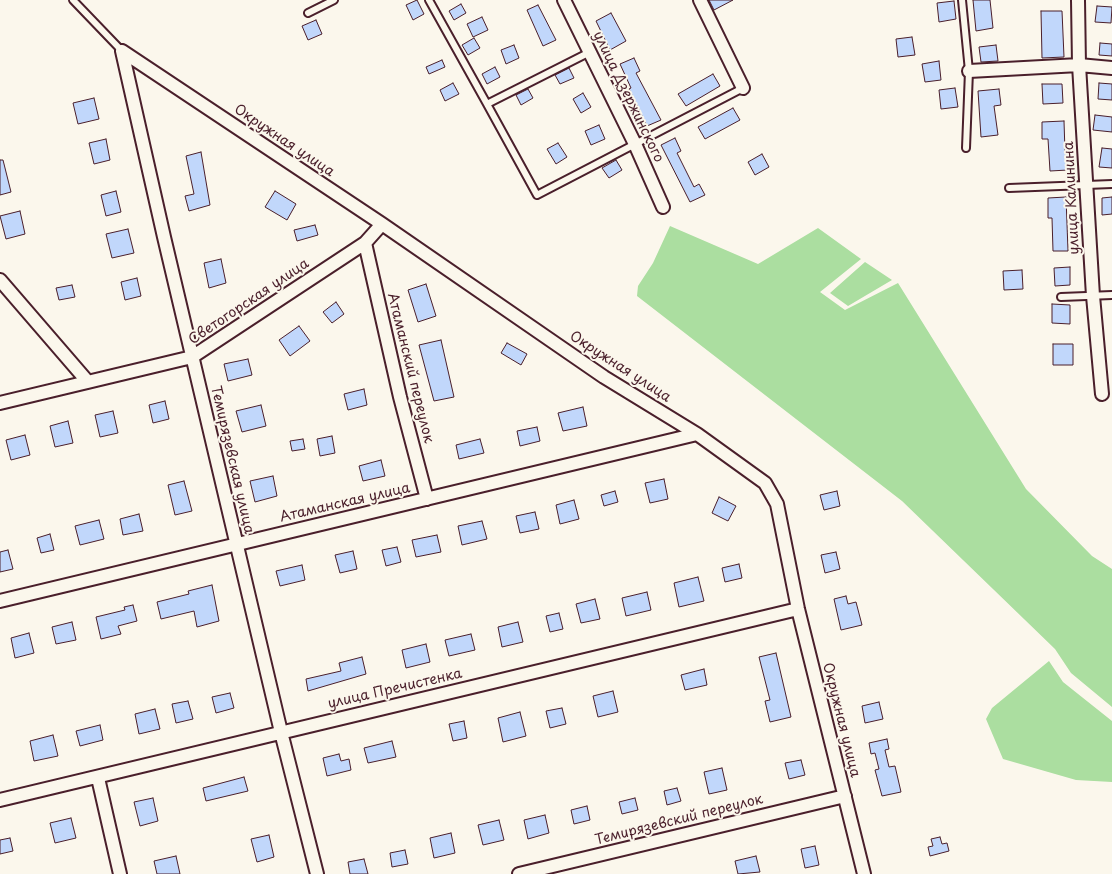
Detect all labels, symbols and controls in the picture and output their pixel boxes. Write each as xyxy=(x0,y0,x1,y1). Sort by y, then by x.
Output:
street label: улица Дзержинского xyxy=(589,29,667,165)
street label: Окружная улица xyxy=(231,101,337,181)
street label: улица Калинина xyxy=(1061,141,1083,255)
street label: Светогорская улица xyxy=(186,256,312,348)
street label: Атаманский переулок xyxy=(383,291,437,445)
street label: Окружная улица xyxy=(566,328,674,406)
street label: Темирязевская улица xyxy=(207,384,257,536)
street label: Атаманская улица xyxy=(278,480,412,526)
street label: Окружная улица xyxy=(819,661,863,779)
street label: улица Пречистенка xyxy=(326,665,464,713)
street label: Темирязевский переулок xyxy=(593,791,765,849)

